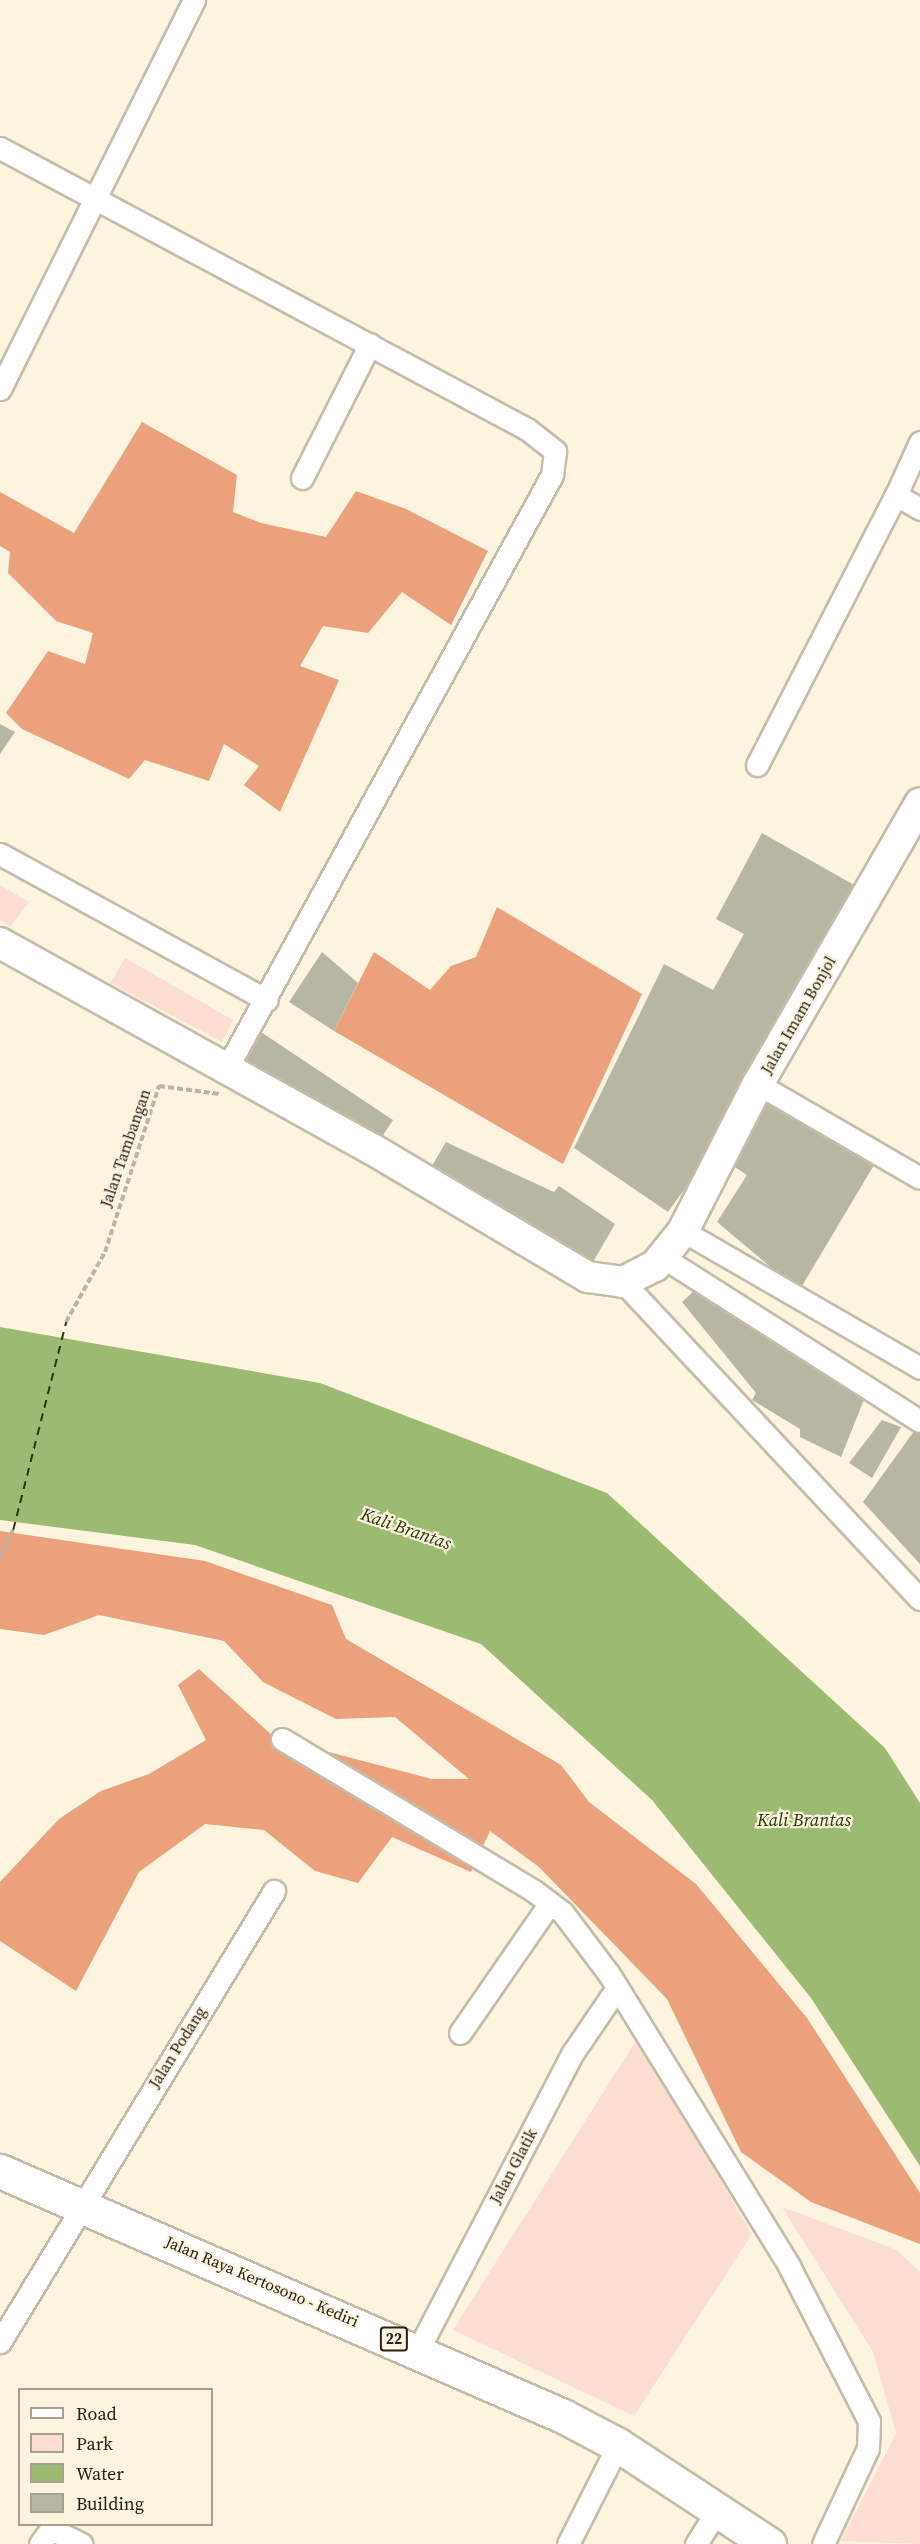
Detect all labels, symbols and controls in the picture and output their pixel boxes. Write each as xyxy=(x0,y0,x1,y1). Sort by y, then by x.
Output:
street label: Jalan Imam Bonjol xyxy=(757,953,839,1077)
street label: Jalan Tambangan xyxy=(96,1086,154,1210)
water label: Kali Brantas xyxy=(358,1503,454,1555)
water label: Kali Brantas xyxy=(757,1809,851,1831)
street label: Jalan Podang xyxy=(144,2003,210,2091)
street label: Jalan Glatik xyxy=(485,2125,541,2207)
street label: Jalan Raya Kertosono - Kediri xyxy=(162,2232,362,2330)
road number: 22 xyxy=(379,2327,409,2351)
legend xyxy=(18,2388,213,2526)
text: Road xyxy=(76,2401,117,2426)
text: Park xyxy=(76,2431,113,2456)
text: Water xyxy=(76,2461,124,2486)
text: Building xyxy=(76,2491,144,2516)

